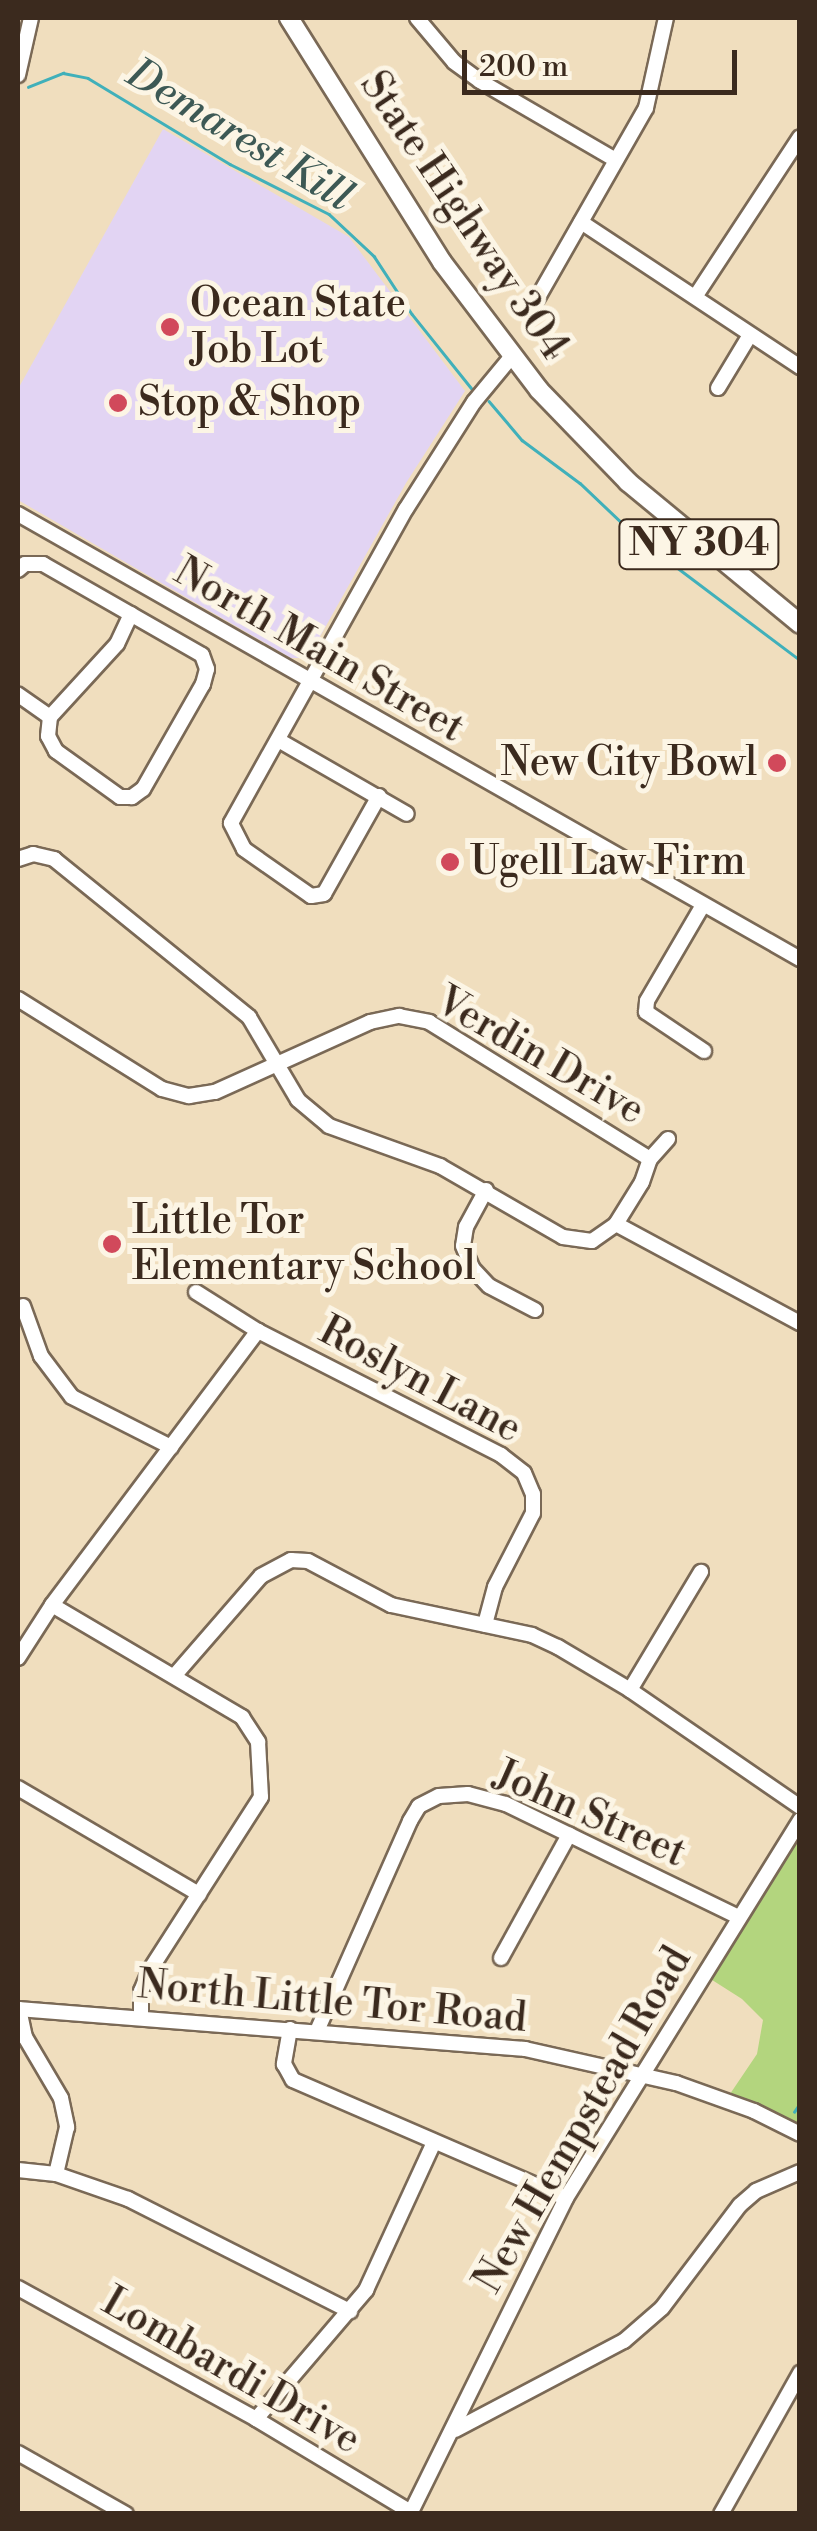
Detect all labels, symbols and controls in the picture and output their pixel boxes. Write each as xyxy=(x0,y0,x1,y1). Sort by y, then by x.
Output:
scale bar xyxy=(467,30,742,92)
text: 200 m xyxy=(479,48,568,86)
water label: Demarest Kill xyxy=(117,49,361,223)
street label: State Highway 304 xyxy=(350,63,578,369)
place label: Ocean State Job Lot xyxy=(190,280,406,374)
marker: Ocean State Job Lot xyxy=(159,316,181,338)
place label: Stop & Shop xyxy=(138,379,361,427)
marker: Stop & Shop xyxy=(107,392,129,414)
road number: NY 304 xyxy=(616,511,782,577)
street label: North Main Street xyxy=(166,548,472,752)
place label: New City Bowl xyxy=(501,739,757,787)
marker: New City Bowl xyxy=(766,752,788,774)
place label: Ugell Law Firm xyxy=(470,838,746,886)
marker: Ugell Law Firm xyxy=(439,851,461,873)
street label: Verdin Drive xyxy=(427,977,653,1135)
place label: Little Tor Elementary School xyxy=(132,1197,476,1291)
marker: Little Tor Elementary School xyxy=(101,1233,123,1255)
street label: Roslyn Lane xyxy=(311,1307,529,1453)
street label: John Street xyxy=(487,1751,693,1877)
street label: New Hempstead Road xyxy=(464,1939,702,2301)
street label: North Little Tor Road xyxy=(135,1961,529,2043)
street label: Lombardi Drive xyxy=(93,2278,369,2464)

